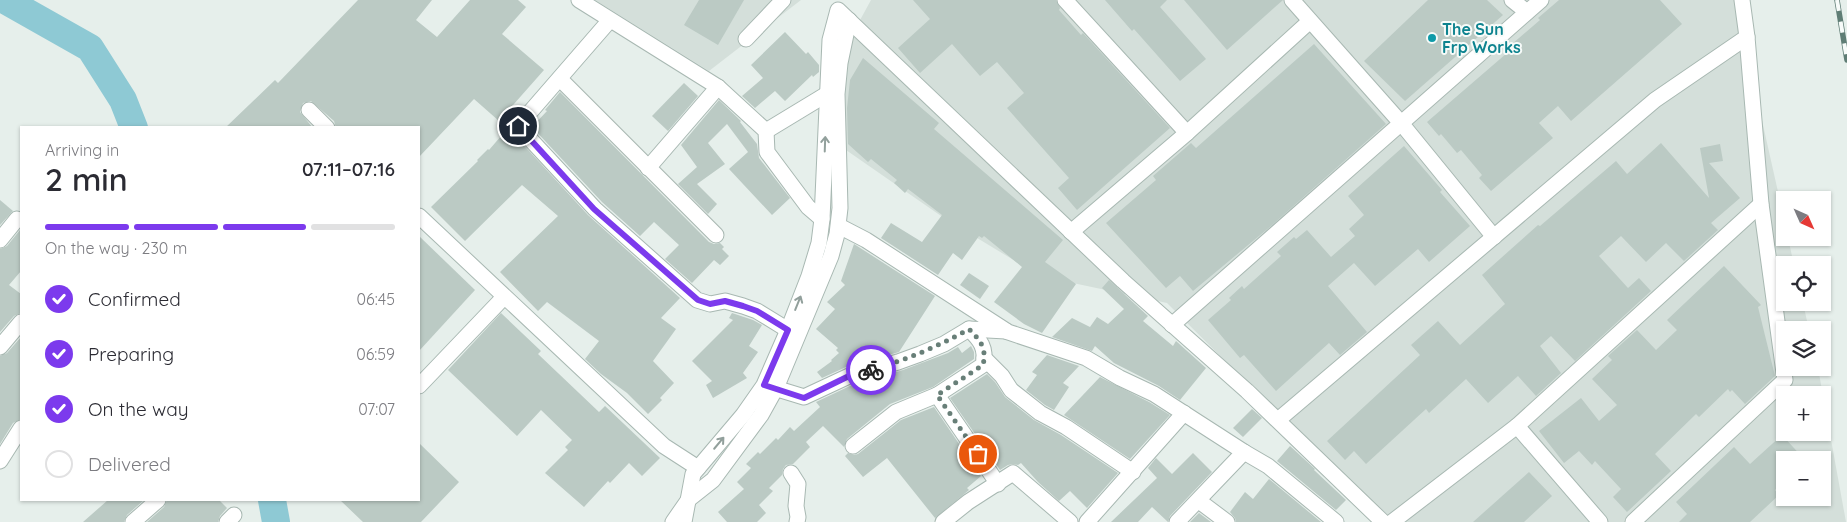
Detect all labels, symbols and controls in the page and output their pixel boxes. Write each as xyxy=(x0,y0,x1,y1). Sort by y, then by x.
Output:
place label: The Sun Frp Works xyxy=(1442,19,1521,57)
marker: The Sun Frp Works xyxy=(1426,32,1438,44)
pin xyxy=(497,105,539,147)
icon: home xyxy=(504,112,532,140)
one-way arrow xyxy=(820,136,830,152)
text: Arriving in xyxy=(45,140,119,160)
text: 07:11–07:16 xyxy=(302,157,395,181)
text: 2 min xyxy=(45,159,128,199)
north arrow xyxy=(1776,191,1831,246)
map controls xyxy=(1776,191,1831,506)
text: On the way · 230 m xyxy=(45,238,187,258)
button: locate xyxy=(1776,256,1831,311)
icon: check xyxy=(45,285,73,313)
text: Confirmed xyxy=(88,287,181,311)
text: 06:45 xyxy=(357,289,395,309)
one-way arrow xyxy=(794,296,804,311)
button: layers xyxy=(1776,321,1831,376)
icon: check xyxy=(45,340,73,368)
text: Preparing xyxy=(88,342,174,366)
text: 06:59 xyxy=(356,344,395,364)
courier xyxy=(846,345,896,395)
icon: bike xyxy=(857,356,885,384)
button: + xyxy=(1776,386,1831,441)
icon: check xyxy=(45,395,73,423)
text: On the way xyxy=(88,397,189,421)
text: 07:07 xyxy=(358,399,395,419)
pin xyxy=(957,433,999,475)
one-way arrow xyxy=(714,437,725,450)
icon: bag xyxy=(964,440,992,468)
button: − xyxy=(1776,451,1831,506)
text: Delivered xyxy=(88,452,171,476)

